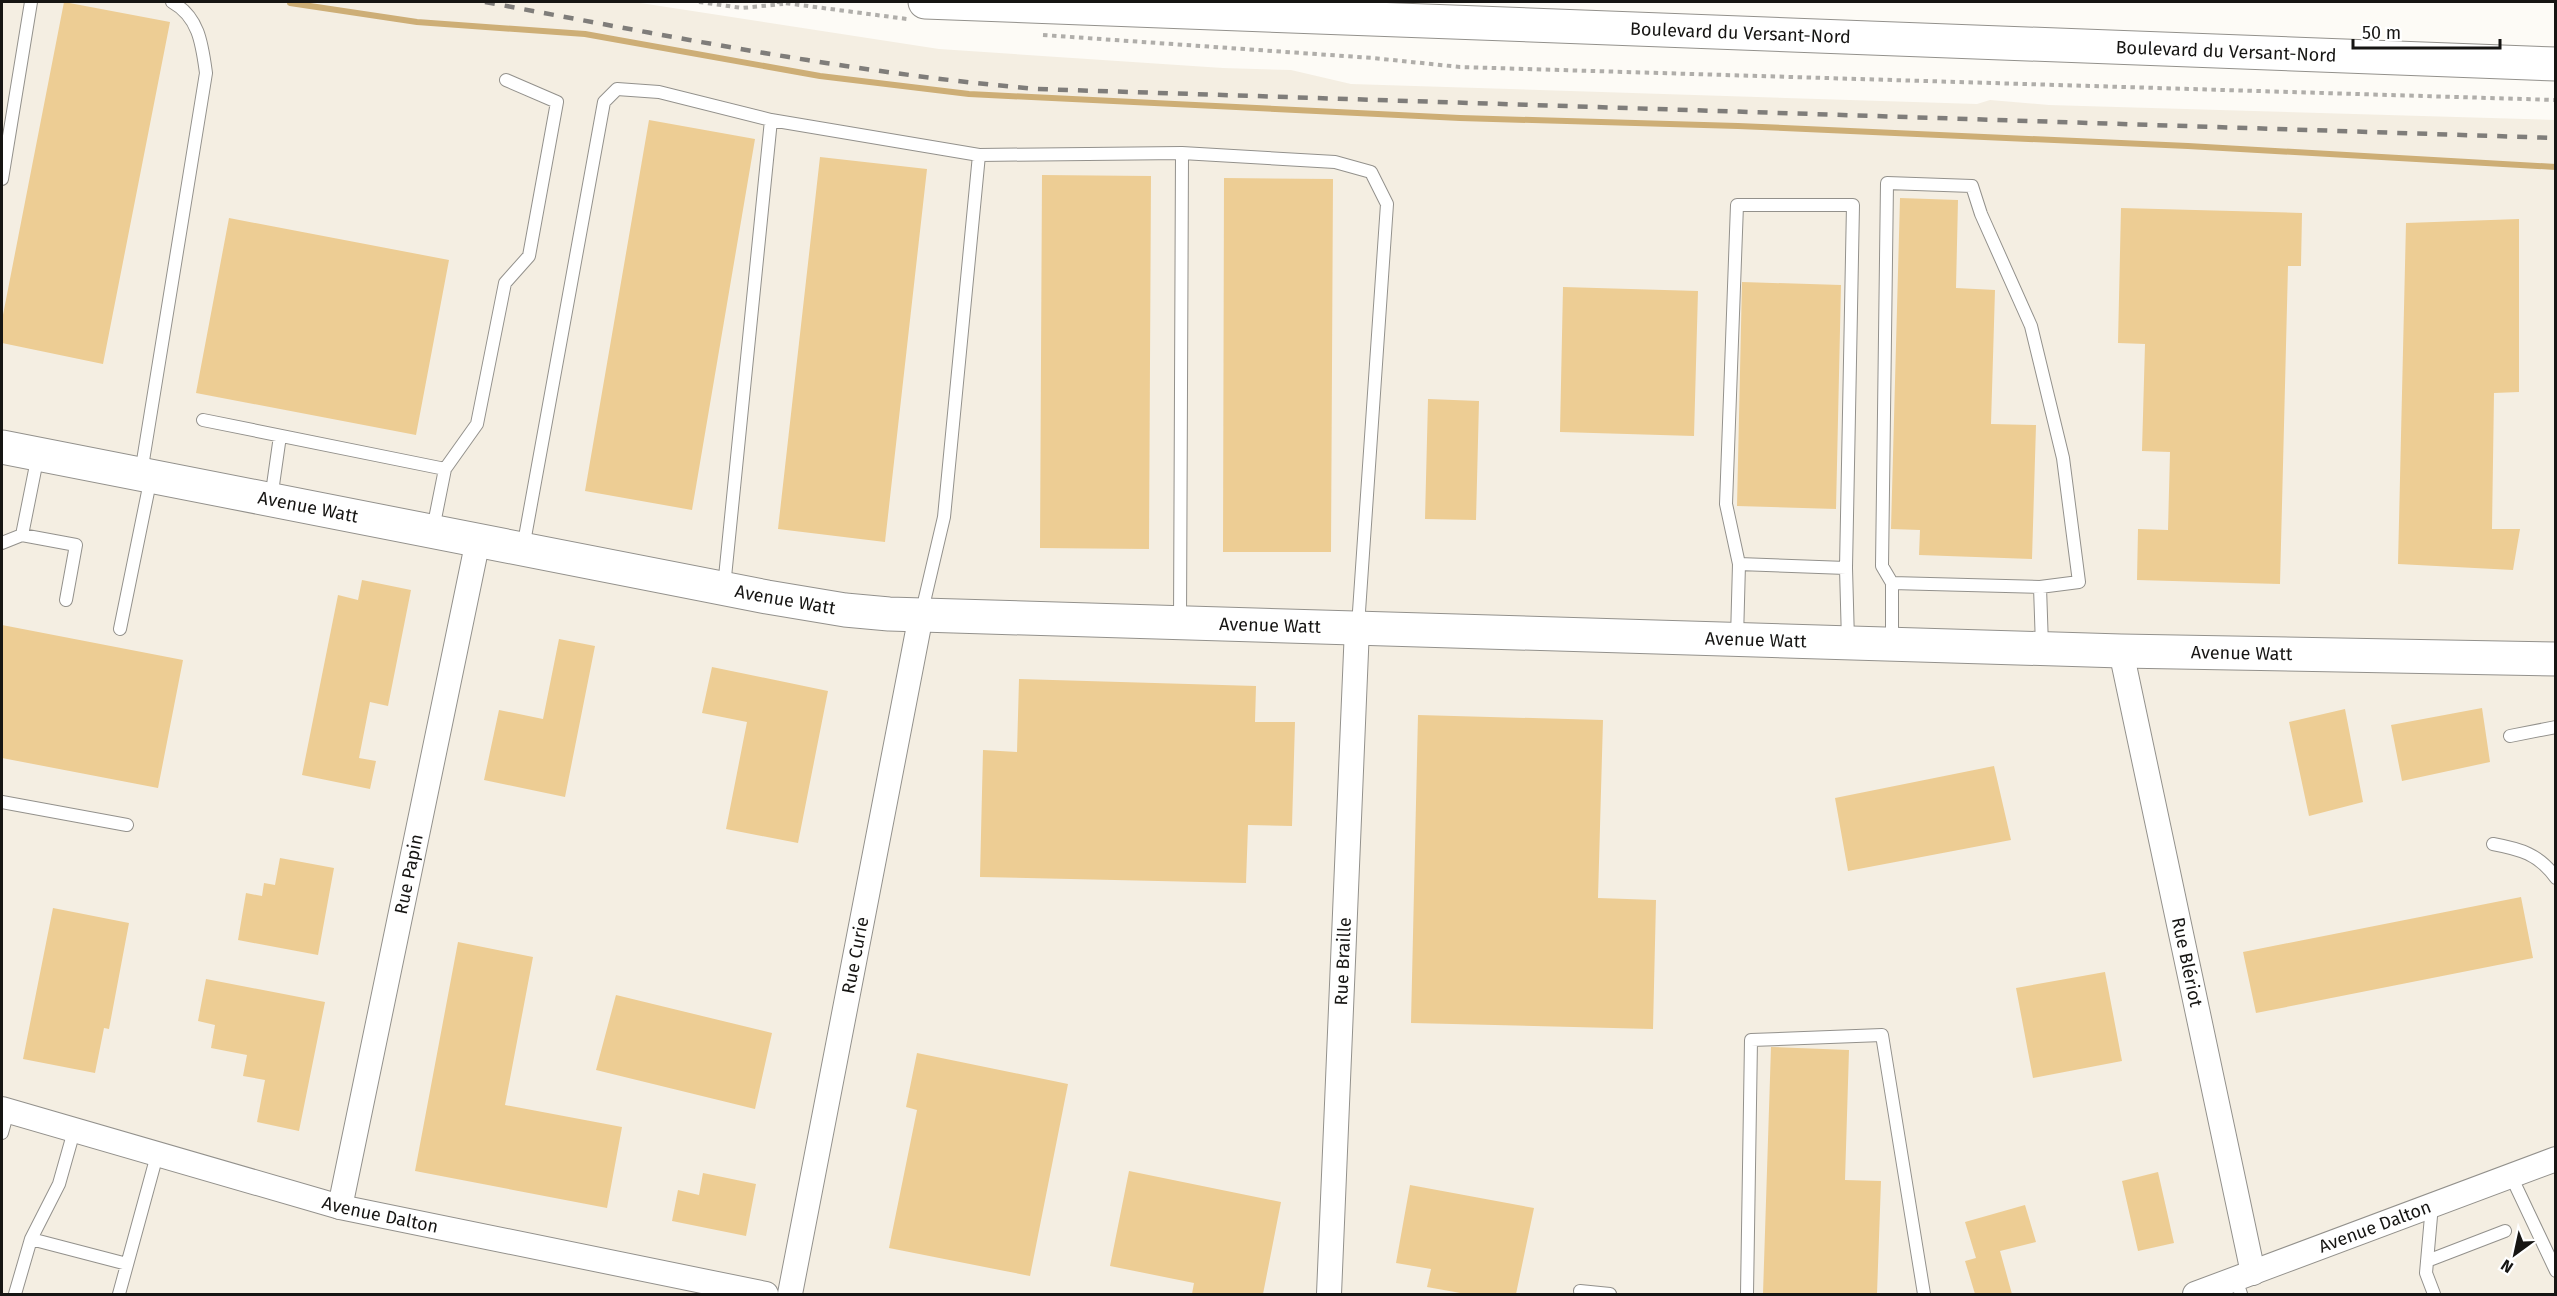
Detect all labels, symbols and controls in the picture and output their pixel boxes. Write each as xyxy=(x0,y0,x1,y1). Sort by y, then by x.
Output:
scale bar xyxy=(2353,12,2500,50)
street label: Boulevard du Versant-Nord xyxy=(1630,18,1851,48)
text: 50 m xyxy=(2362,22,2401,44)
street label: Boulevard du Versant-Nord xyxy=(2115,36,2337,67)
street label: Avenue Watt xyxy=(256,486,361,528)
street label: Avenue Watt xyxy=(733,580,838,619)
street label: Avenue Watt xyxy=(1219,613,1322,638)
street label: Avenue Watt xyxy=(1705,628,1807,653)
street label: Avenue Watt xyxy=(2191,641,2293,665)
street label: Rue Papin xyxy=(390,832,428,916)
street label: Rue Curie xyxy=(837,915,874,996)
street label: Rue Blériot xyxy=(2167,915,2207,1009)
street label: Rue Braille xyxy=(1330,917,1356,1006)
street label: Avenue Dalton xyxy=(320,1191,440,1238)
street label: Avenue Dalton xyxy=(2316,1196,2434,1258)
north arrow xyxy=(2485,1224,2545,1284)
text: N xyxy=(2497,1255,2517,1277)

